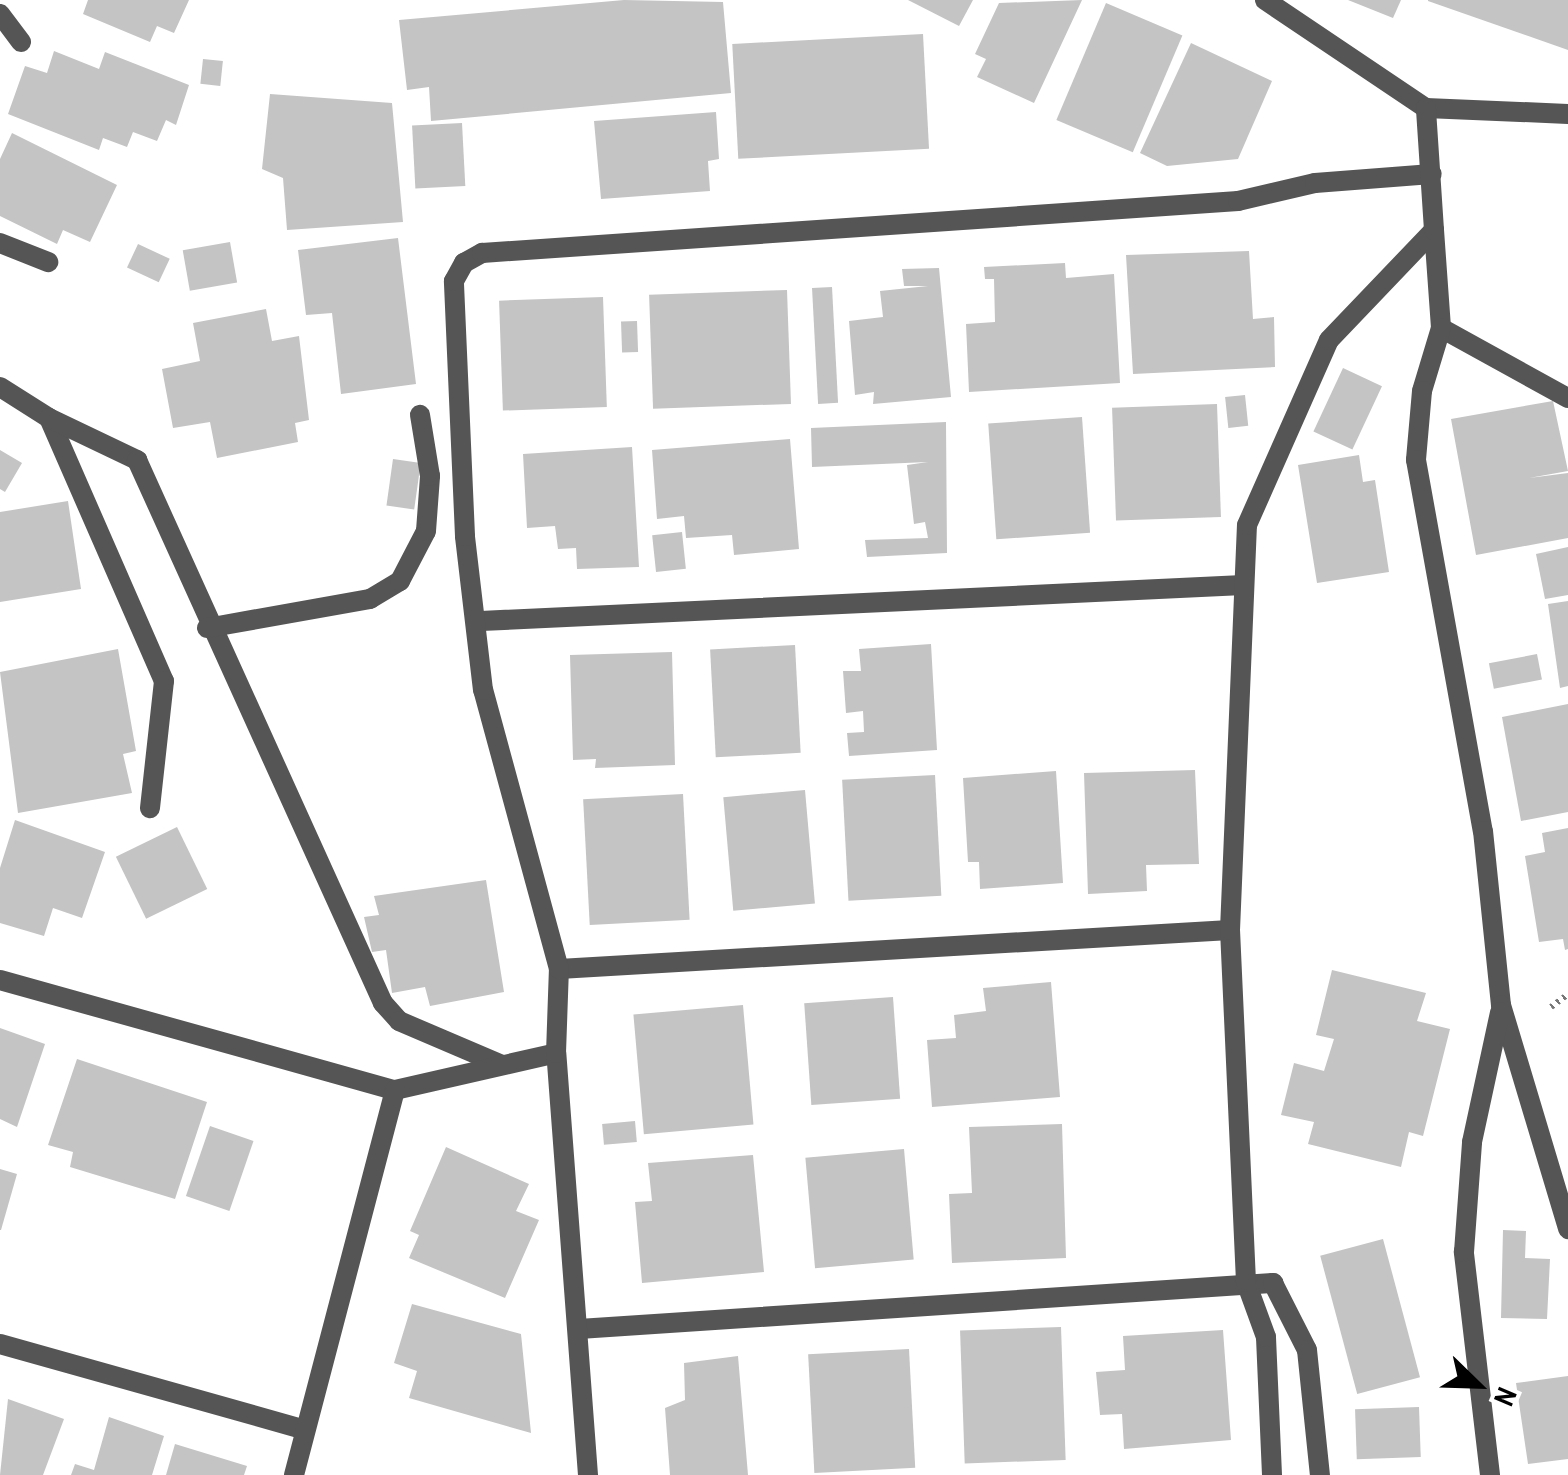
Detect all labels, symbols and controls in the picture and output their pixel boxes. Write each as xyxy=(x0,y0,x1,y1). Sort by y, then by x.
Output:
north arrow xyxy=(1428,1335,1528,1435)
text: N xyxy=(1485,1382,1526,1412)

